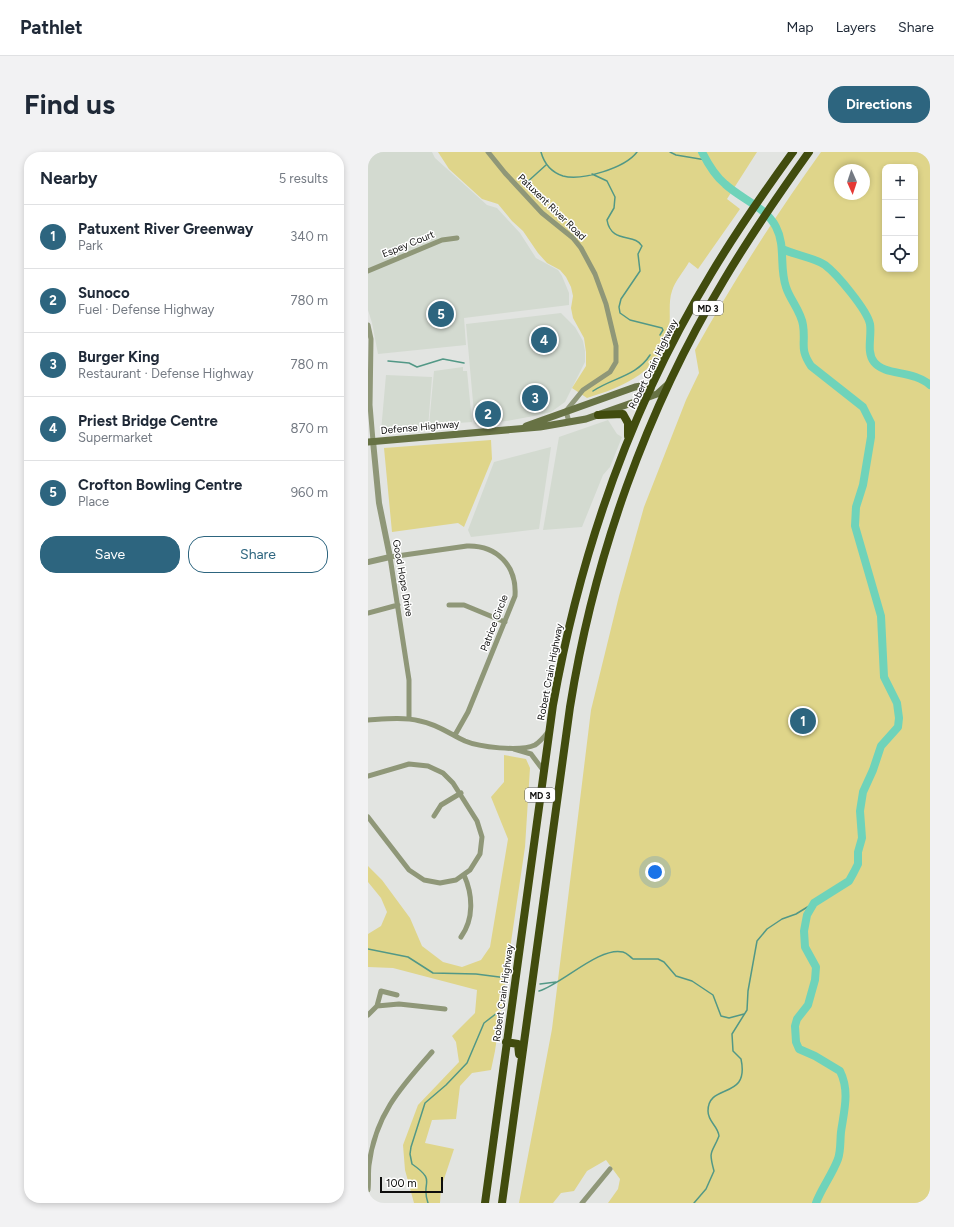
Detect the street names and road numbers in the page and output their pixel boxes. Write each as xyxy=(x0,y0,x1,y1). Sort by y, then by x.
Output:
street label: Patuxent River Road xyxy=(515,171,589,243)
street label: Espey Court xyxy=(380,228,436,260)
road number: MD 3 xyxy=(693,301,723,315)
street label: Robert Crain Highway xyxy=(626,316,681,411)
street label: Defense Highway xyxy=(380,417,461,437)
street label: Good Hope Drive xyxy=(390,539,416,618)
street label: Patrice Circle xyxy=(477,592,511,653)
street label: Robert Crain Highway xyxy=(534,622,566,721)
road number: MD 3 xyxy=(525,788,555,802)
street label: Robert Crain Highway xyxy=(490,943,516,1043)

